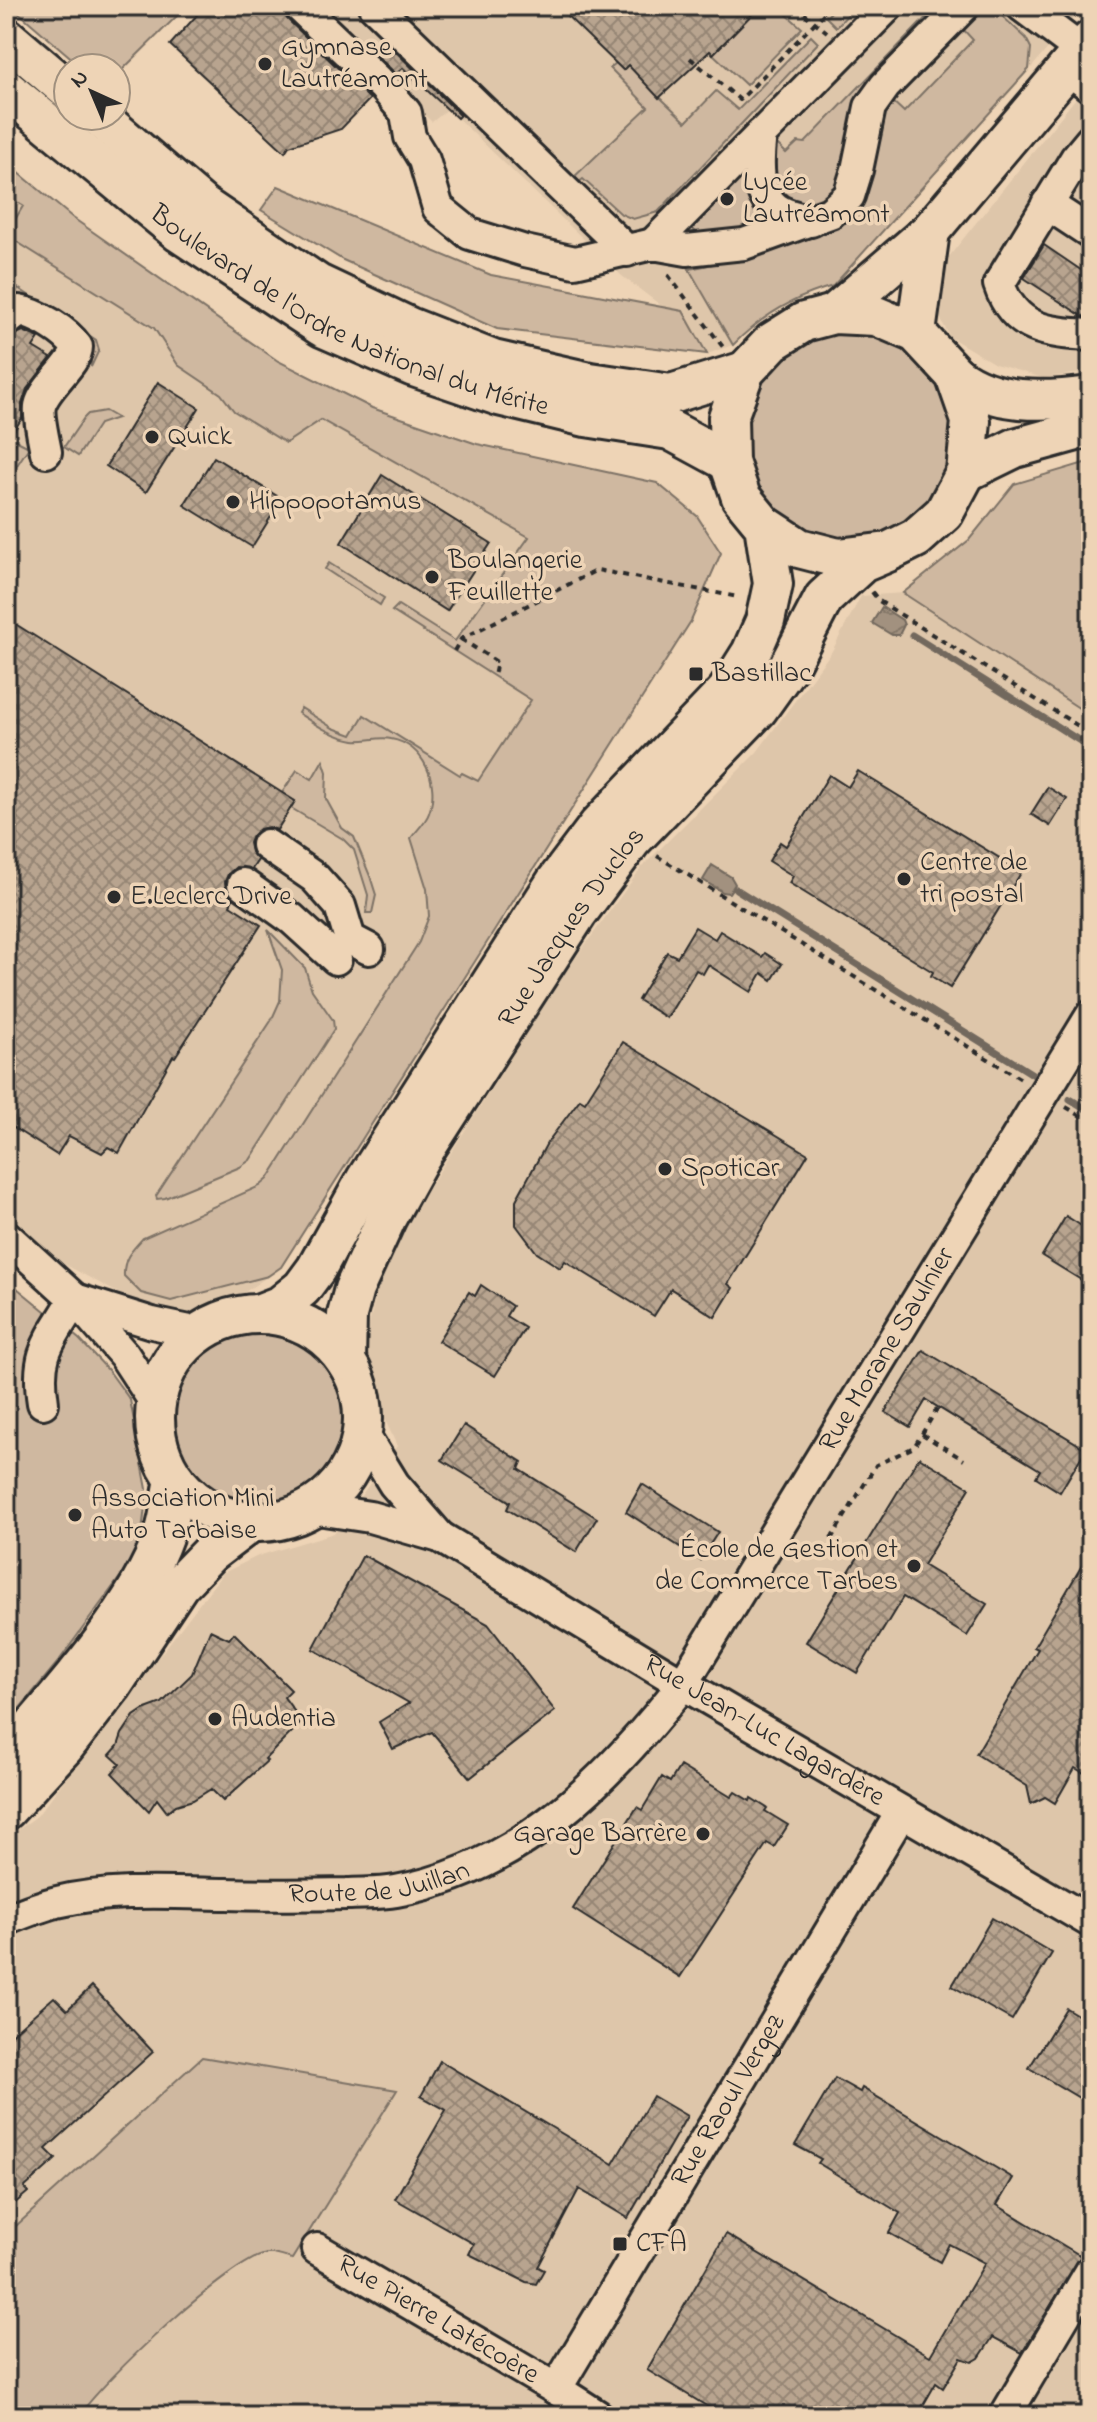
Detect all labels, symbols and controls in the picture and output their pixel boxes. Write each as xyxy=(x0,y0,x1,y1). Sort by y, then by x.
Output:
place label: Gymnase Lautréamont xyxy=(281,28,428,101)
north arrow xyxy=(52,52,132,132)
marker: Gymnase Lautréamont xyxy=(256,55,274,73)
text: N xyxy=(64,63,97,96)
place label: Lycée Lautréamont xyxy=(743,163,890,236)
marker: Lycée Lautréamont xyxy=(718,190,736,208)
street label: Boulevard de l'Ordre National du Mérite xyxy=(139,194,553,428)
place label: Quick xyxy=(168,417,232,458)
marker: Quick xyxy=(143,428,161,446)
place label: Hippopotamus xyxy=(249,482,422,523)
marker: Hippopotamus xyxy=(224,493,242,511)
place label: Boulangerie Feuillette xyxy=(447,541,583,614)
marker: Boulangerie Feuillette xyxy=(423,568,441,586)
place label: Bastillac xyxy=(711,654,812,695)
marker: Bastillac xyxy=(687,665,705,683)
street label: Rue Jacques Duclos xyxy=(488,817,655,1036)
place label: Centre de tri postal xyxy=(920,843,1028,916)
marker: Centre de tri postal xyxy=(895,870,913,888)
place label: E.Leclerc Drive xyxy=(130,877,292,918)
marker: E.Leclerc Drive xyxy=(105,888,123,906)
place label: Spoticar xyxy=(681,1149,780,1190)
marker: Spoticar xyxy=(656,1160,674,1178)
street label: Rue Morane Saulnier xyxy=(809,1239,966,1460)
place label: Association Mini Auto Tarbaise xyxy=(91,1479,275,1552)
marker: Association Mini Auto Tarbaise xyxy=(66,1506,84,1524)
place label: École de Gestion et de Commerce Tarbes xyxy=(655,1530,898,1603)
marker: École de Gestion et de Commerce Tarbes xyxy=(905,1557,923,1575)
street label: Rue Jean-Luc Lagardère xyxy=(635,1644,893,1818)
place label: Audentia xyxy=(231,1699,336,1740)
marker: Audentia xyxy=(206,1710,224,1728)
place label: Garage Barrère xyxy=(513,1814,687,1855)
marker: Garage Barrère xyxy=(694,1825,712,1843)
street label: Route de Juillan xyxy=(288,1850,476,1915)
street label: Rue Raoul Vergez xyxy=(661,2006,797,2195)
place label: CFA xyxy=(636,2224,687,2265)
marker: CFA xyxy=(611,2235,629,2253)
street label: Rue Pierre Latécoère xyxy=(329,2244,547,2395)

